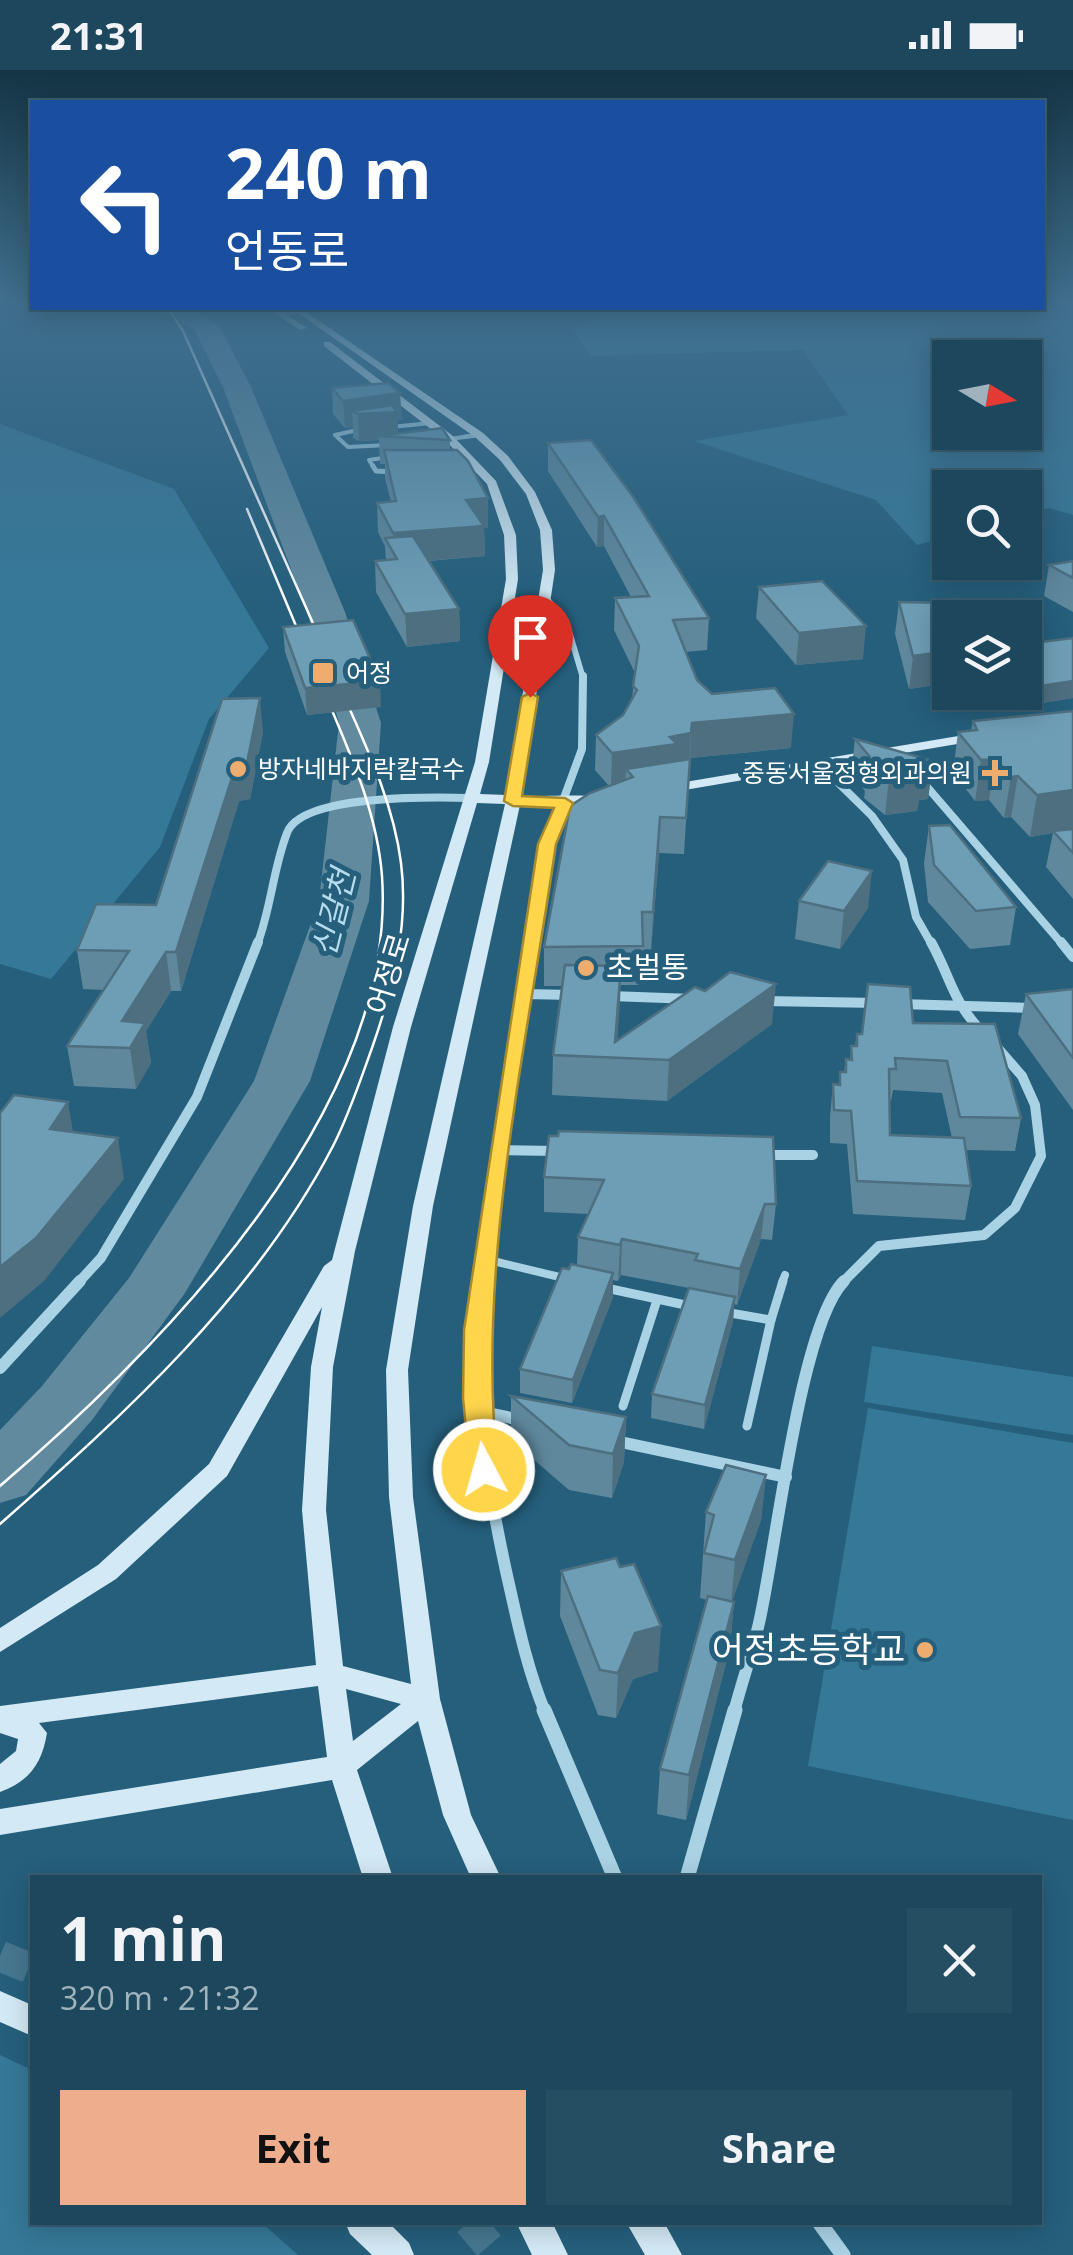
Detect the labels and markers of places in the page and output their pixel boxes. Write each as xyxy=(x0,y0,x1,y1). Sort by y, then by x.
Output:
pin xyxy=(488,595,573,698)
place label: 어정 xyxy=(346,655,392,689)
marker: 어정 xyxy=(310,660,336,686)
place label: 방자네바지락칼국수 xyxy=(258,751,465,785)
place label: 중동서울정형외과의원 xyxy=(742,755,972,789)
marker: 방자네바지락칼국수 xyxy=(227,758,249,780)
marker: 중동서울정형외과의원 xyxy=(982,760,1008,786)
place label: 초벌통 xyxy=(606,946,689,987)
marker: 초벌통 xyxy=(575,957,597,979)
place label: 어정초등학교 xyxy=(712,1625,905,1672)
marker: 어정초등학교 xyxy=(914,1639,936,1661)

